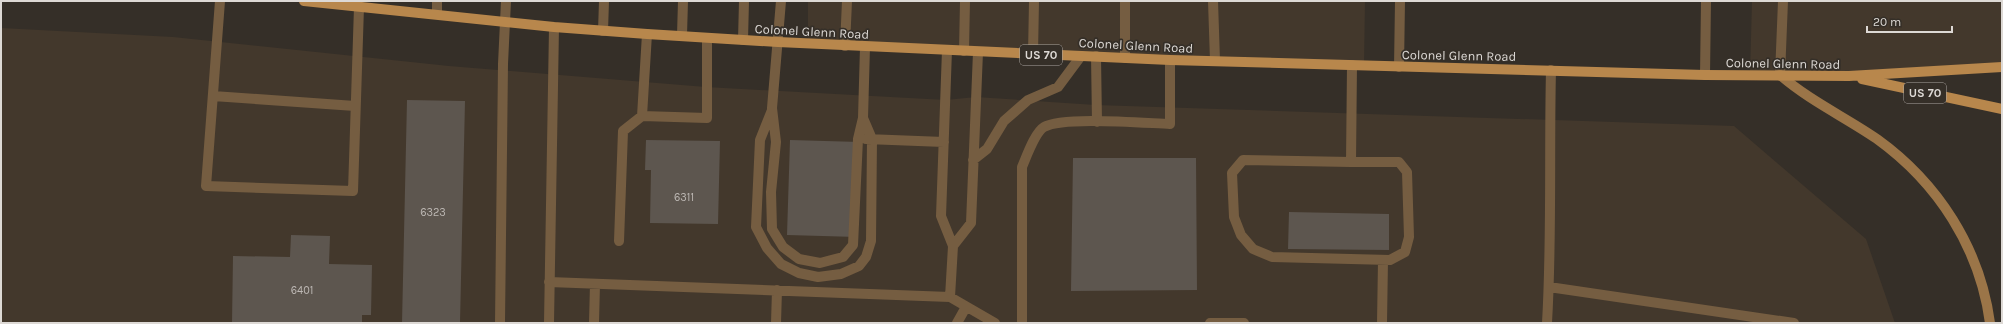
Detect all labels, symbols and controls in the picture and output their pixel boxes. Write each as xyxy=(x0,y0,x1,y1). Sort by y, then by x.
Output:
scale bar xyxy=(1867,8,1952,34)
text: 20 m xyxy=(1873,15,1901,29)
street label: Colonel Glenn Road xyxy=(754,21,870,42)
street label: Colonel Glenn Road xyxy=(1078,35,1194,56)
road number: US 70 xyxy=(1020,45,1062,65)
street label: Colonel Glenn Road xyxy=(1402,47,1516,64)
street label: Colonel Glenn Road xyxy=(1726,55,1840,72)
road number: US 70 xyxy=(1904,83,1946,103)
house number: 6311 xyxy=(674,191,694,204)
house number: 6323 xyxy=(420,206,446,219)
house number: 6401 xyxy=(291,284,313,297)

